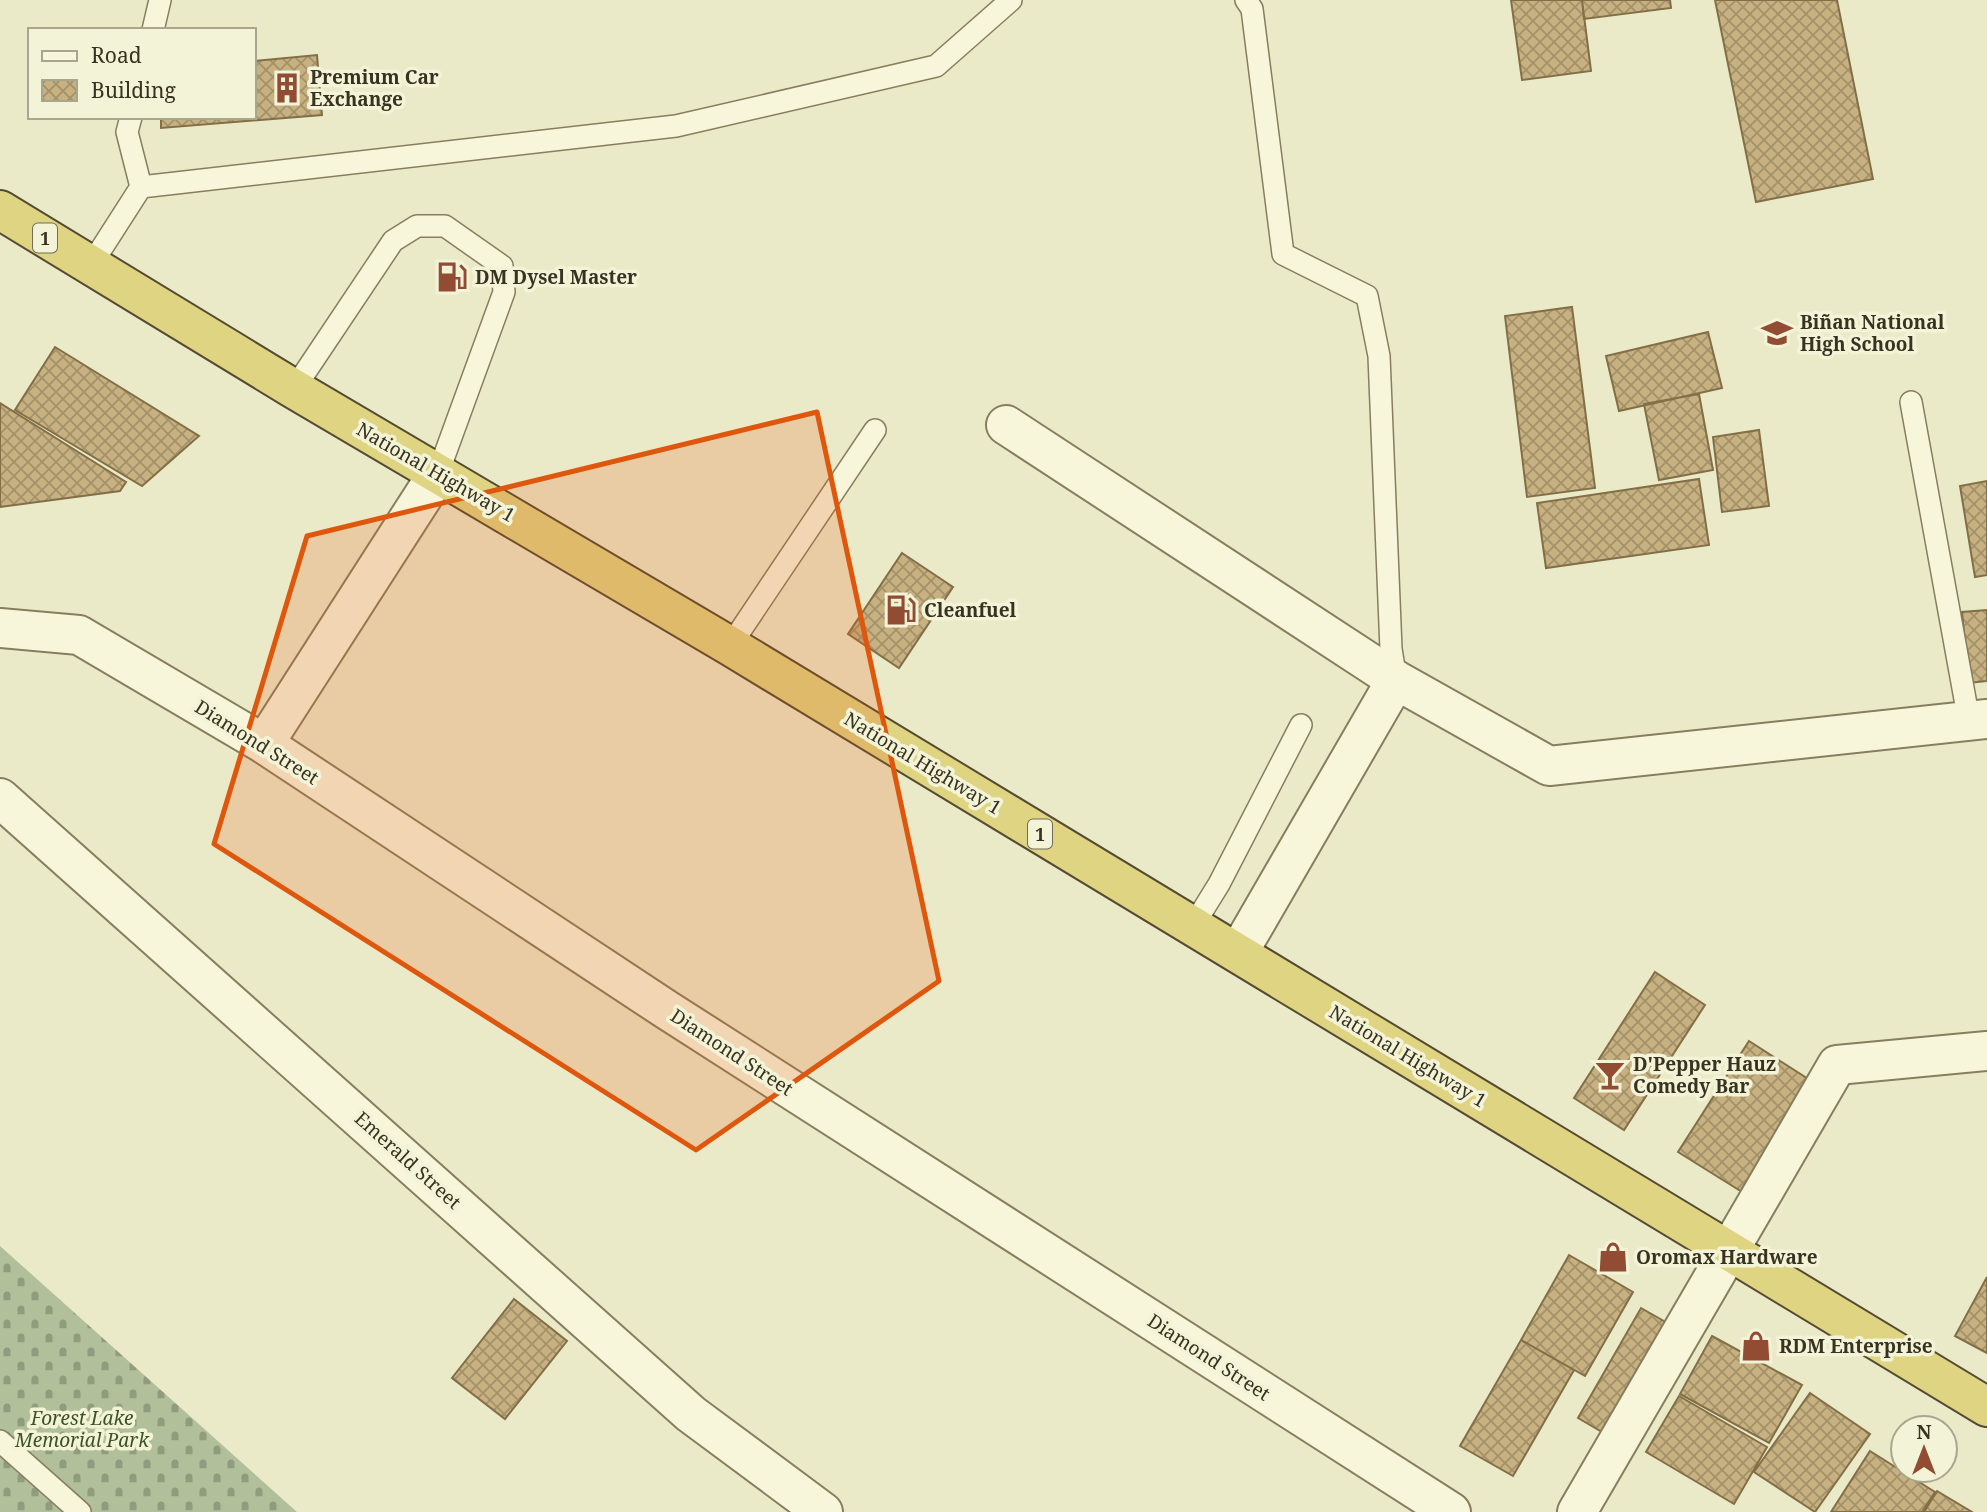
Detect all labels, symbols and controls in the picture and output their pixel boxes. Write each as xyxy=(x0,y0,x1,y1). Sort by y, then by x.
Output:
legend xyxy=(28,28,256,119)
text: Road xyxy=(91,41,142,69)
place label: Premium Car Exchange xyxy=(310,64,439,112)
building icon: Premium Car Exchange xyxy=(270,71,304,105)
text: Building xyxy=(91,76,176,104)
road number: 1 xyxy=(33,224,57,252)
fuel station icon: DM Dysel Master xyxy=(435,260,469,294)
place label: DM Dysel Master xyxy=(475,264,637,290)
place label: Biñan National High School xyxy=(1800,309,1945,357)
school or university icon: Biñan National High School xyxy=(1760,316,1794,350)
street label: National Highway 1 xyxy=(352,416,520,528)
fuel station icon: Cleanfuel xyxy=(884,593,918,627)
place label: Cleanfuel xyxy=(924,597,1017,623)
street label: Diamond Street xyxy=(190,694,324,791)
street label: National Highway 1 xyxy=(840,706,1006,820)
road number: 1 xyxy=(1028,820,1052,848)
street label: National Highway 1 xyxy=(1325,999,1491,1113)
street label: Diamond Street xyxy=(666,1003,799,1102)
place label: D'Pepper Hauz Comedy Bar xyxy=(1633,1051,1776,1099)
bar icon: D'Pepper Hauz Comedy Bar xyxy=(1593,1058,1627,1092)
street label: Emerald Street xyxy=(349,1105,467,1215)
shop icon: Oromax Hardware xyxy=(1596,1240,1630,1274)
place label: Oromax Hardware xyxy=(1636,1244,1818,1270)
street label: Diamond Street xyxy=(1143,1308,1276,1407)
shop icon: RDM Enterprise xyxy=(1739,1329,1773,1363)
place label: RDM Enterprise xyxy=(1779,1333,1933,1359)
park label: Forest Lake Memorial Park xyxy=(14,1405,150,1453)
north arrow xyxy=(1889,1414,1959,1484)
text: N xyxy=(1917,1419,1932,1445)

